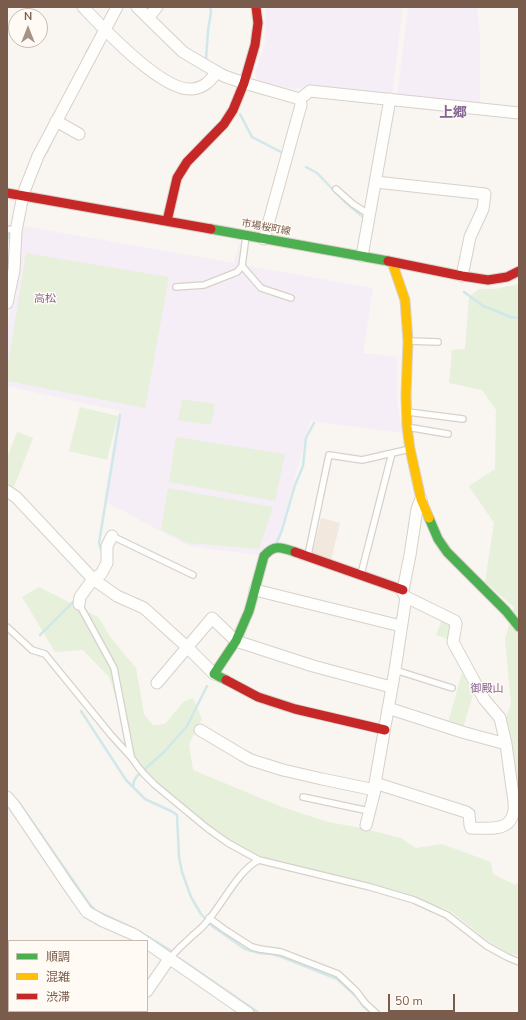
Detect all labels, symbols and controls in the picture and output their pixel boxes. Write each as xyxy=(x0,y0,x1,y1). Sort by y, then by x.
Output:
north arrow xyxy=(8,8,48,48)
text: N xyxy=(24,9,32,24)
district label: 上郷 xyxy=(439,106,467,122)
street label: 市場桜町線 xyxy=(240,218,292,238)
district label: 高松 xyxy=(34,292,56,306)
district label: 御殿山 xyxy=(471,682,503,696)
legend xyxy=(8,940,148,1012)
text: 順調 xyxy=(46,949,70,965)
text: 混雑 xyxy=(46,969,70,985)
scale bar xyxy=(390,986,457,1012)
text: 渋滞 xyxy=(46,989,70,1005)
text: 50 m xyxy=(395,993,423,1009)

